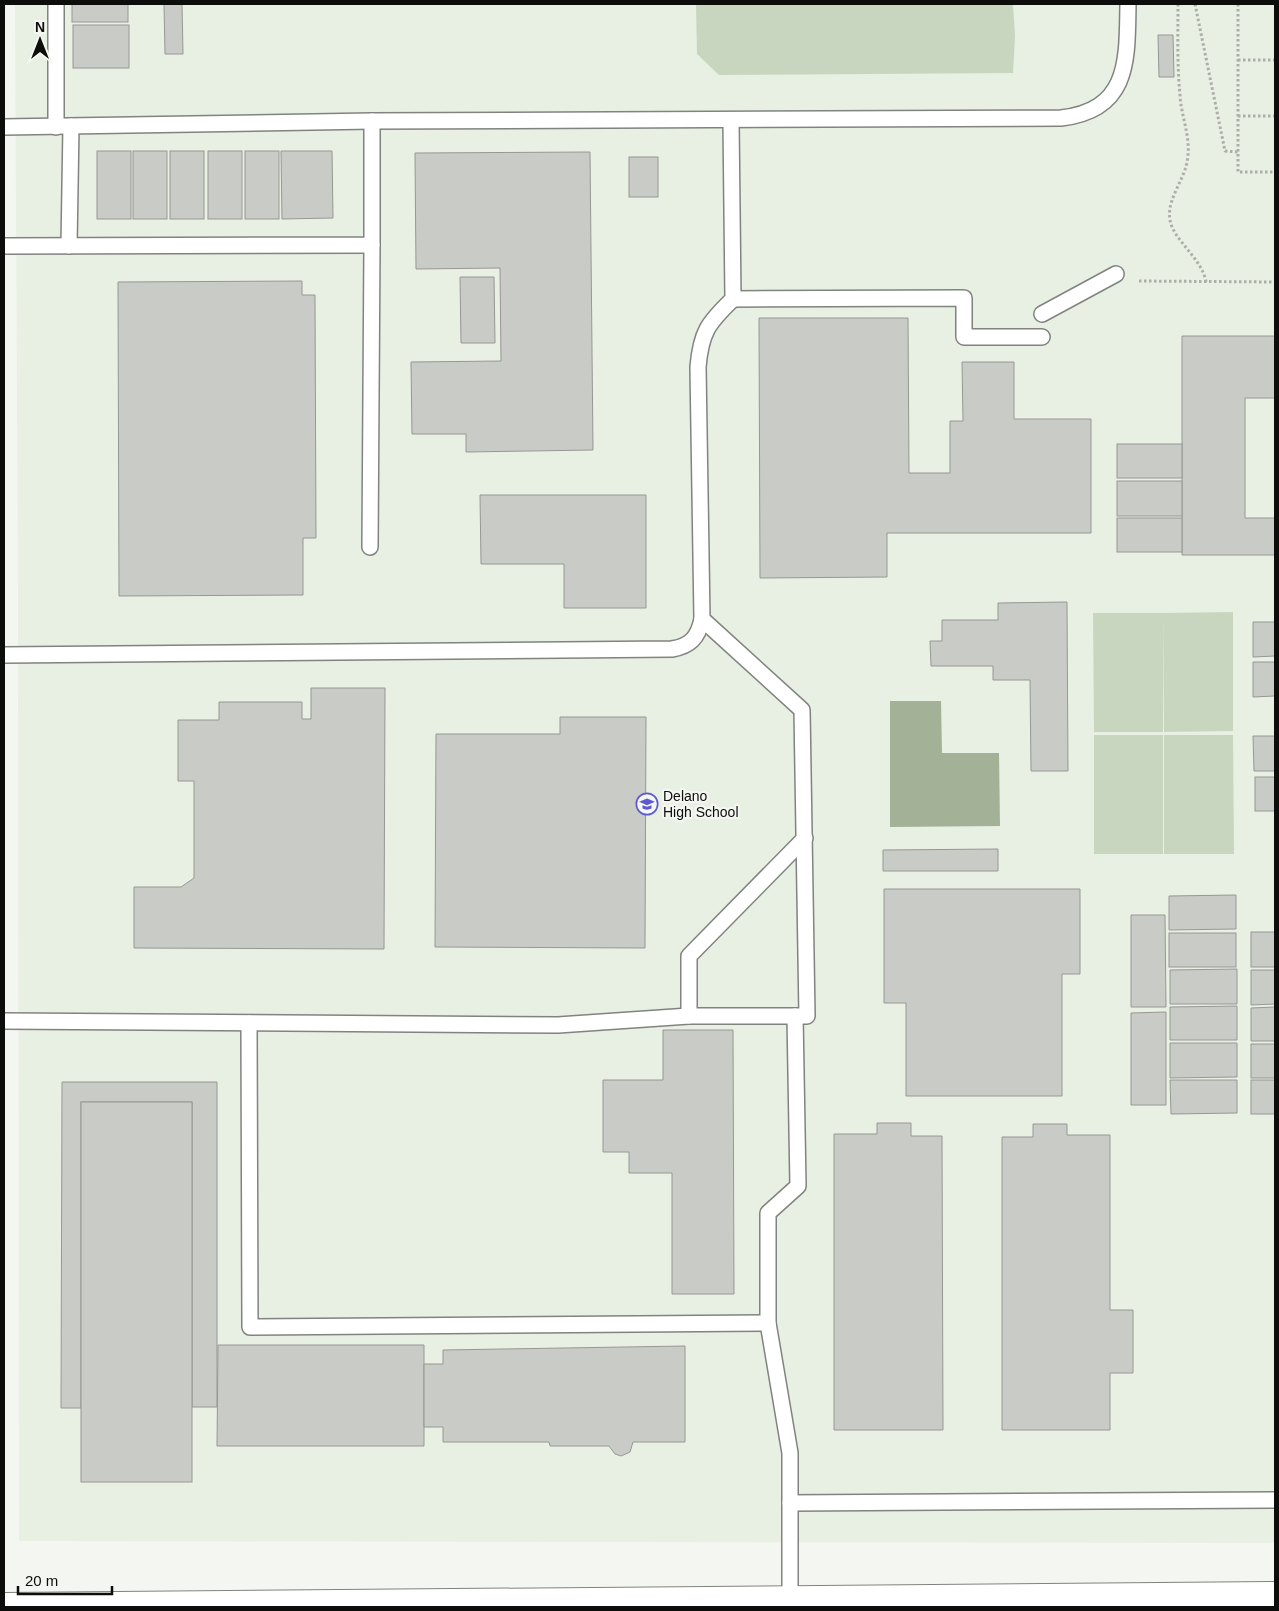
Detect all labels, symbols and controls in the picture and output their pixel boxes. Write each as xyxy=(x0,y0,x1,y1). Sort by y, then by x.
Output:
north arrow xyxy=(15,15,65,65)
text: N xyxy=(35,19,45,35)
place label: Delano High School xyxy=(663,788,739,820)
school or university icon: Delano High School xyxy=(635,792,659,816)
scale bar xyxy=(18,1564,111,1596)
text: 20 m xyxy=(25,1572,58,1589)

